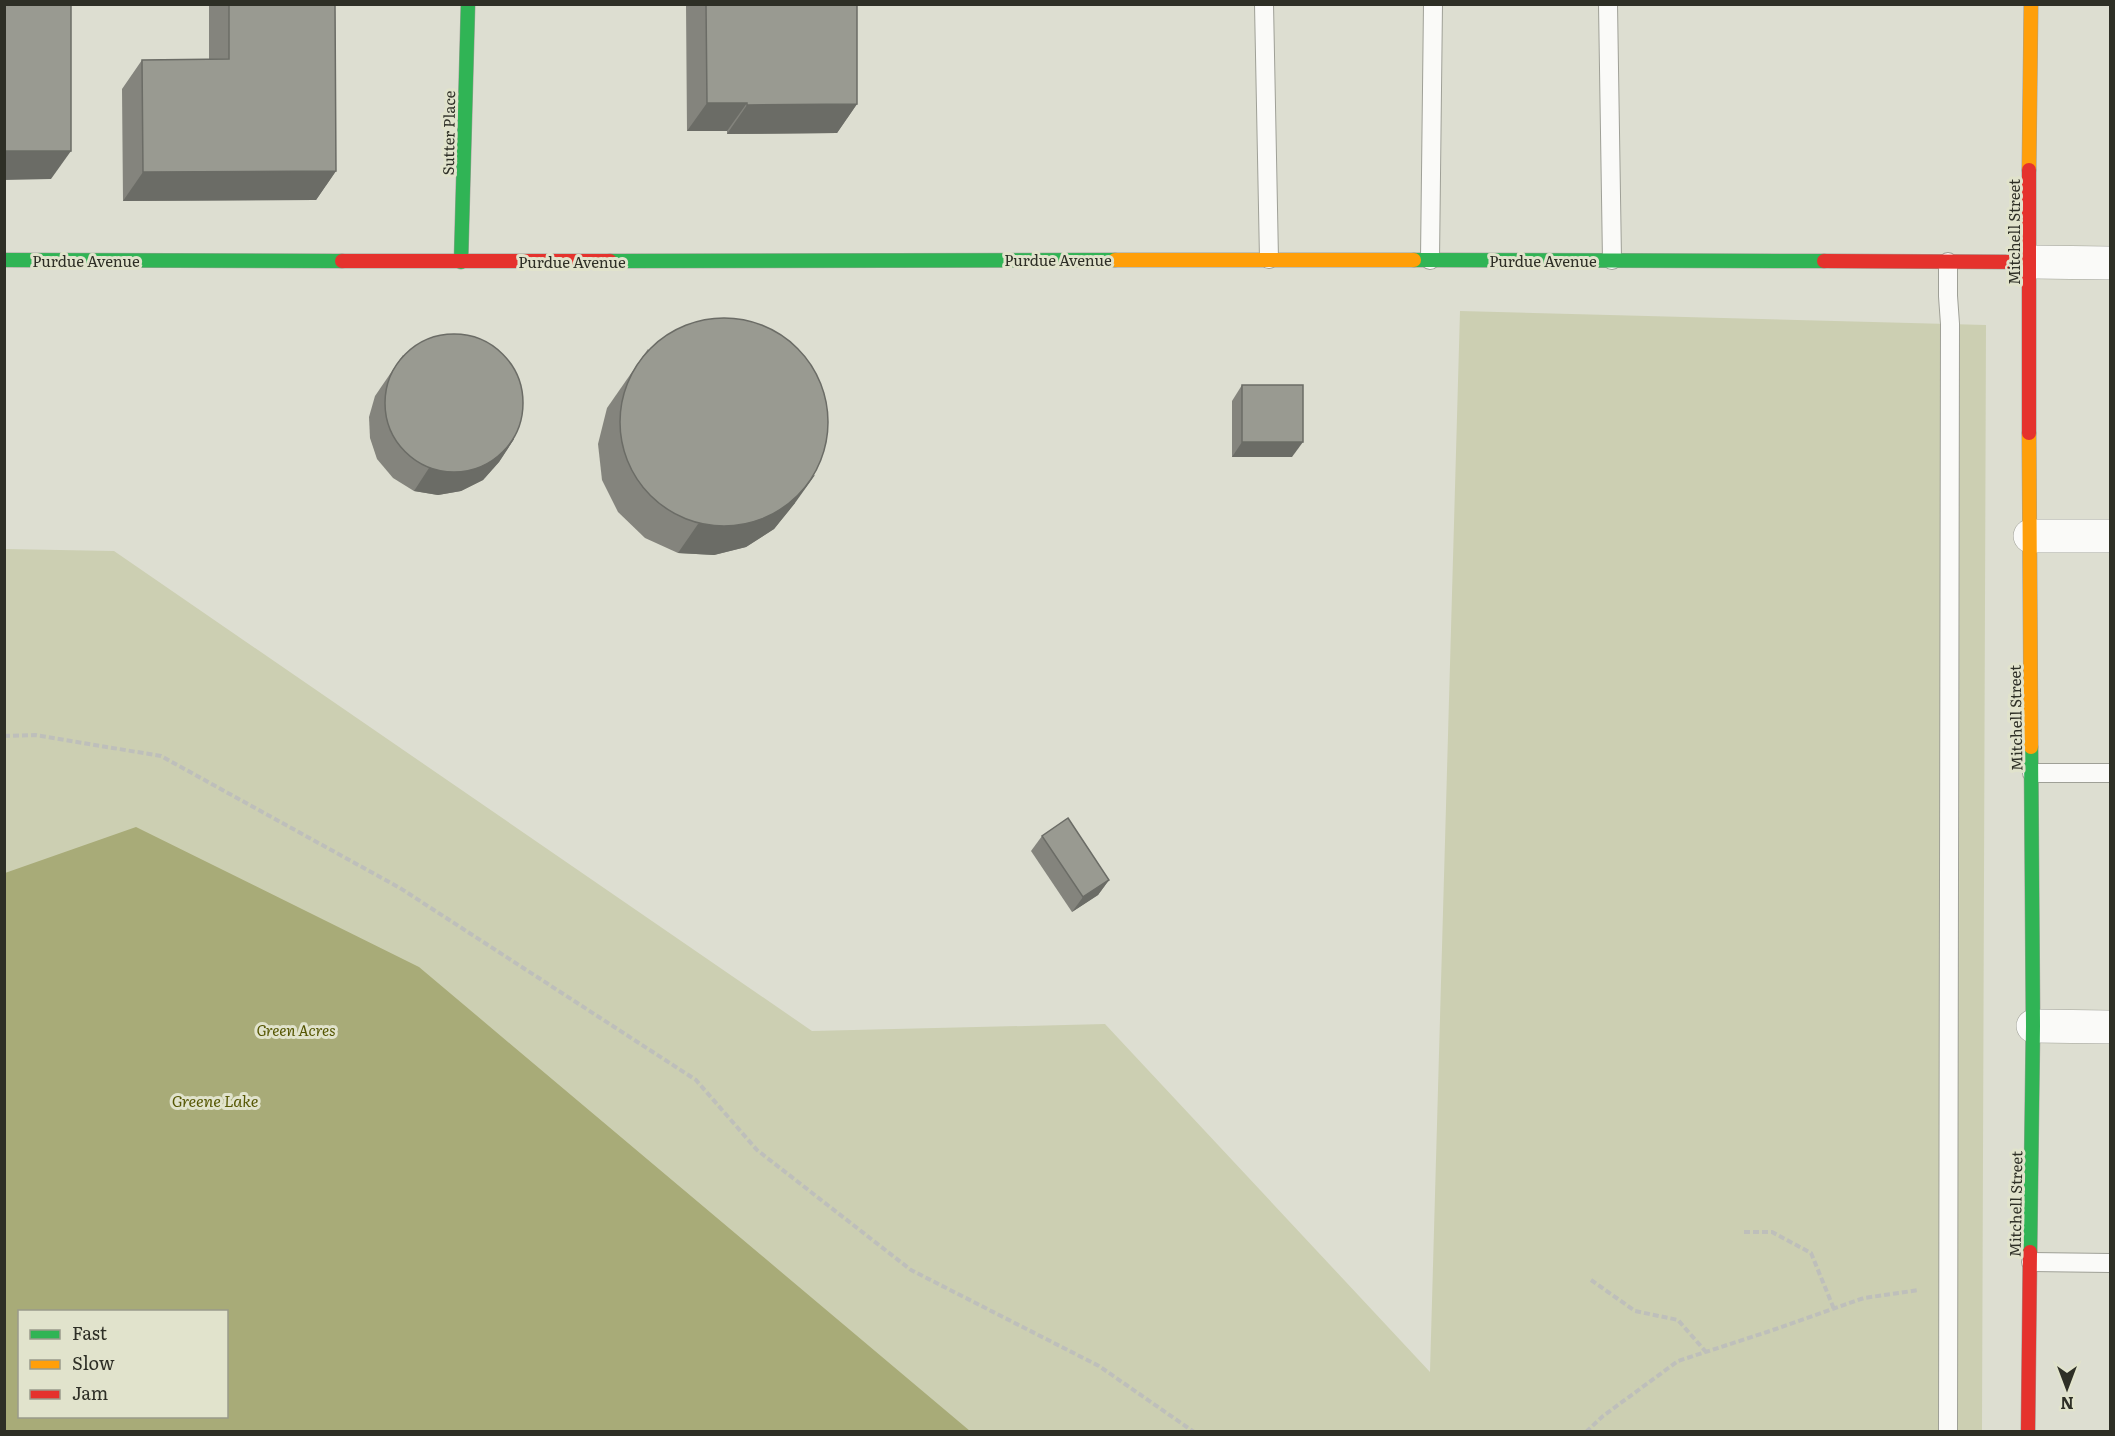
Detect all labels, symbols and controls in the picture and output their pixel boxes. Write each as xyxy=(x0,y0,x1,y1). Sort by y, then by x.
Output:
street label: Sutter Place xyxy=(436,90,460,176)
street label: Mitchell Street xyxy=(2002,179,2025,285)
street label: Purdue Avenue xyxy=(1004,248,1112,271)
street label: Purdue Avenue xyxy=(32,249,140,272)
street label: Purdue Avenue xyxy=(1489,249,1597,272)
street label: Purdue Avenue xyxy=(518,250,626,273)
street label: Mitchell Street xyxy=(2003,665,2027,771)
park label: Green Acres xyxy=(256,1018,336,1041)
water label: Greene Lake xyxy=(172,1088,258,1112)
street label: Mitchell Street xyxy=(2003,1151,2027,1257)
legend xyxy=(18,1310,228,1418)
text: Fast xyxy=(72,1319,108,1346)
text: Slow xyxy=(72,1349,115,1376)
north arrow xyxy=(2037,1358,2097,1418)
text: Jam xyxy=(72,1379,108,1406)
text: N xyxy=(2060,1392,2074,1416)

